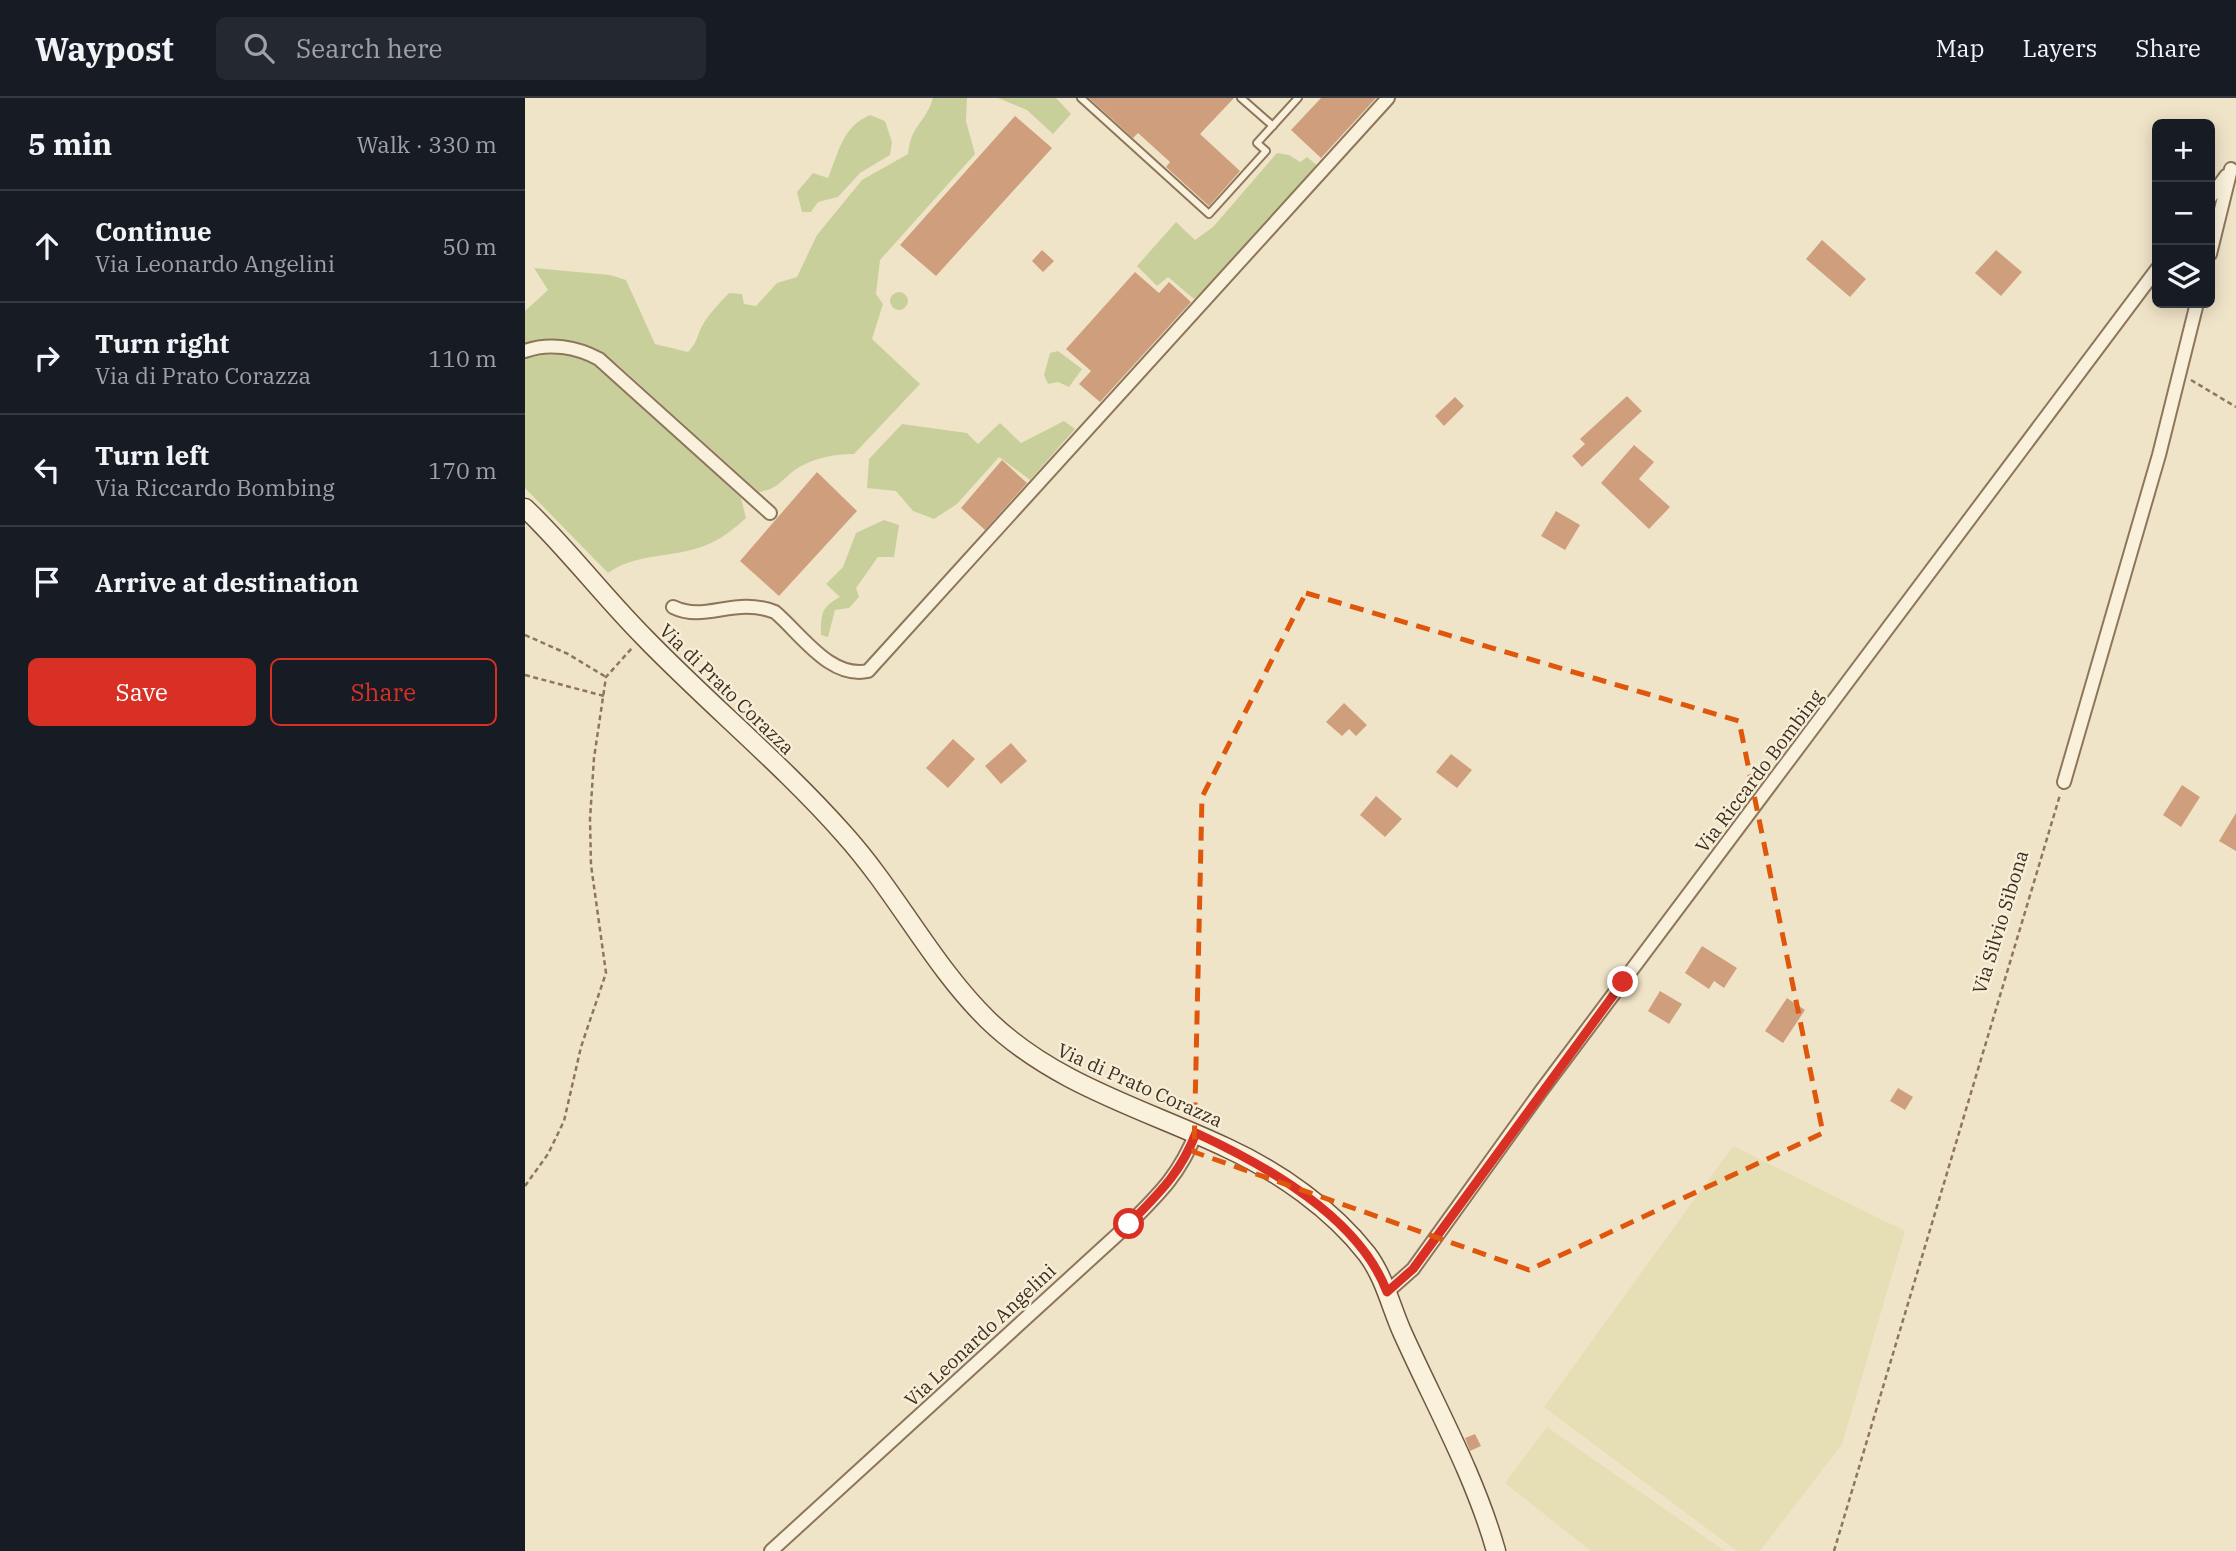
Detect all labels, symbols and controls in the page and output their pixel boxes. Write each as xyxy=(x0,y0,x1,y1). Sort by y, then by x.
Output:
search box xyxy=(216,17,706,80)
text: Waypost xyxy=(35,27,174,70)
icon: search xyxy=(240,29,278,67)
text: Search here xyxy=(296,31,442,65)
text: Map xyxy=(1936,32,1984,64)
text: Layers xyxy=(2022,32,2097,64)
text: Share xyxy=(2135,32,2201,64)
map controls xyxy=(2152,119,2215,308)
button: + xyxy=(2152,119,2215,182)
text: 5 min xyxy=(28,124,112,163)
text: Walk · 330 m xyxy=(356,129,497,159)
button: − xyxy=(2152,182,2215,245)
text: Continue xyxy=(95,214,212,248)
icon: ahead xyxy=(28,227,66,265)
text: 50 m xyxy=(442,231,497,261)
button: layers xyxy=(2152,245,2215,308)
text: Via Leonardo Angelini xyxy=(95,248,335,278)
text: Turn right xyxy=(95,326,229,360)
icon: right xyxy=(28,339,66,377)
text: 110 m xyxy=(428,343,497,373)
text: Via di Prato Corazza xyxy=(95,360,311,390)
text: Turn left xyxy=(95,438,209,472)
icon: left xyxy=(28,451,66,489)
text: 170 m xyxy=(428,455,497,485)
text: Via Riccardo Bombing xyxy=(95,472,335,502)
icon: arrive xyxy=(28,563,66,601)
text: Arrive at destination xyxy=(95,565,359,599)
street label: Via di Prato Corazza xyxy=(654,618,800,760)
button: Save xyxy=(28,658,256,726)
button: Share xyxy=(270,658,497,726)
street label: Via Riccardo Bombing xyxy=(1690,684,1829,857)
street label: Via Silvio Sibona xyxy=(1967,847,2033,997)
route end xyxy=(1607,966,1638,997)
street label: Via di Prato Corazza xyxy=(1054,1038,1226,1132)
route start xyxy=(1113,1208,1144,1239)
street label: Via Leonardo Angelini xyxy=(899,1259,1061,1411)

